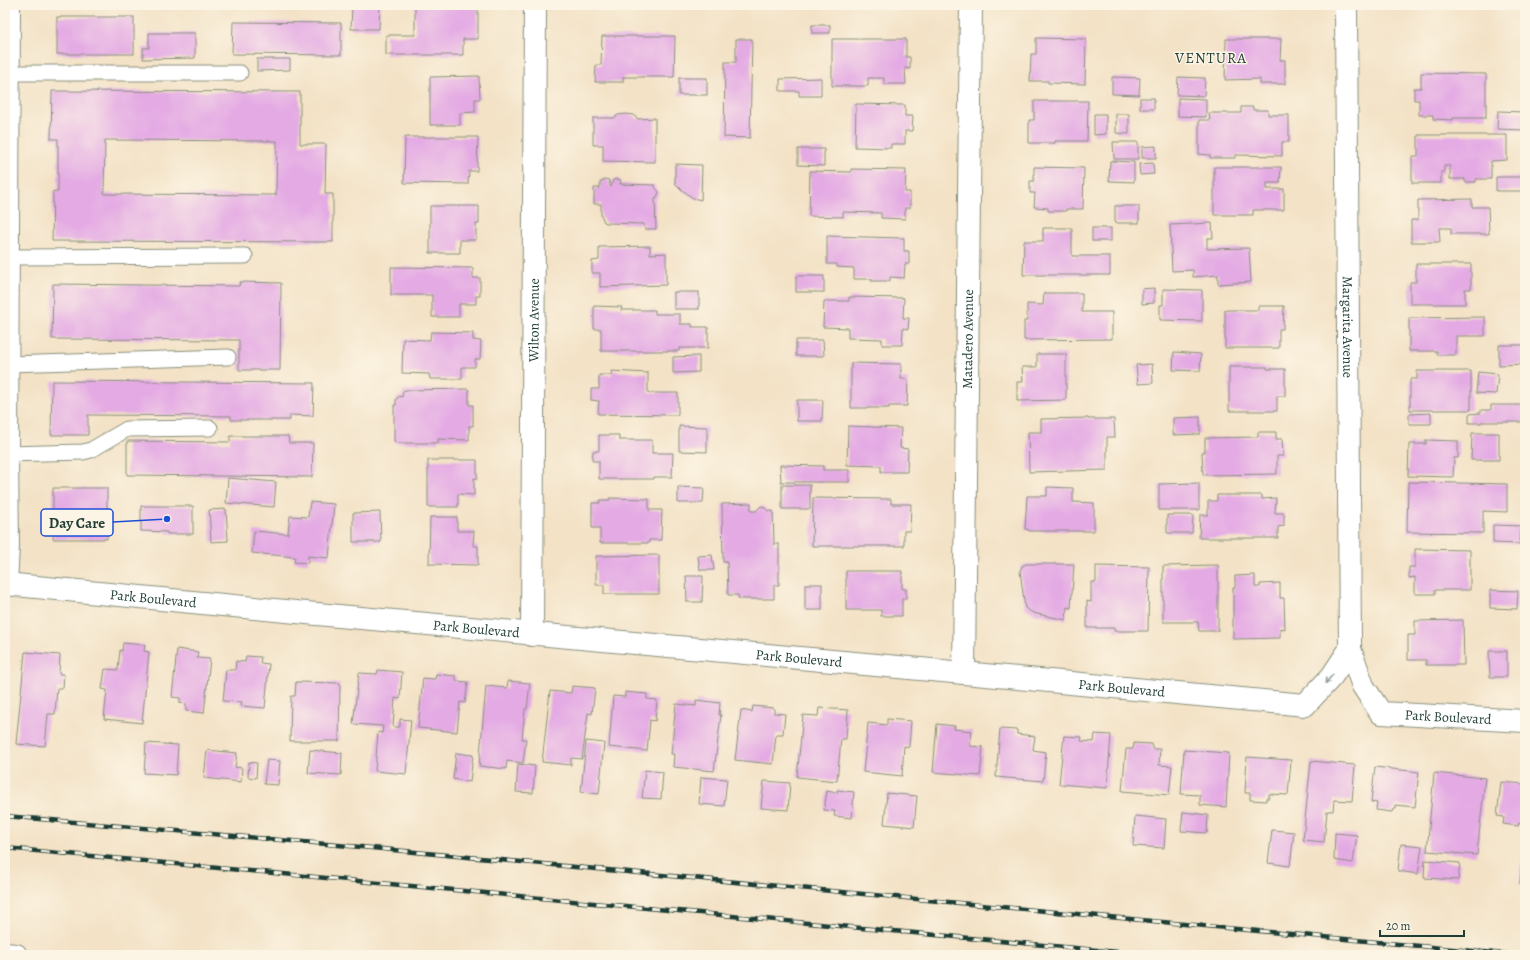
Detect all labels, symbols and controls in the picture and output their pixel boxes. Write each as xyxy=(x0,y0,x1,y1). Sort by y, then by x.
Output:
district label: VENTURA xyxy=(1174,48,1247,68)
street label: Margarita Avenue xyxy=(1338,276,1357,378)
street label: Wilton Avenue xyxy=(524,278,544,363)
street label: Matadero Avenue xyxy=(958,289,978,389)
callout: Day Care xyxy=(41,509,113,536)
text: Day Care xyxy=(49,513,105,533)
street label: Park Boulevard xyxy=(109,585,198,612)
street label: Park Boulevard xyxy=(432,616,521,642)
street label: Park Boulevard xyxy=(755,645,844,672)
one-way arrow xyxy=(1325,673,1334,684)
street label: Park Boulevard xyxy=(1077,675,1166,702)
street label: Park Boulevard xyxy=(1404,705,1493,729)
scale bar xyxy=(1380,912,1464,938)
text: 20 m xyxy=(1386,918,1410,934)

